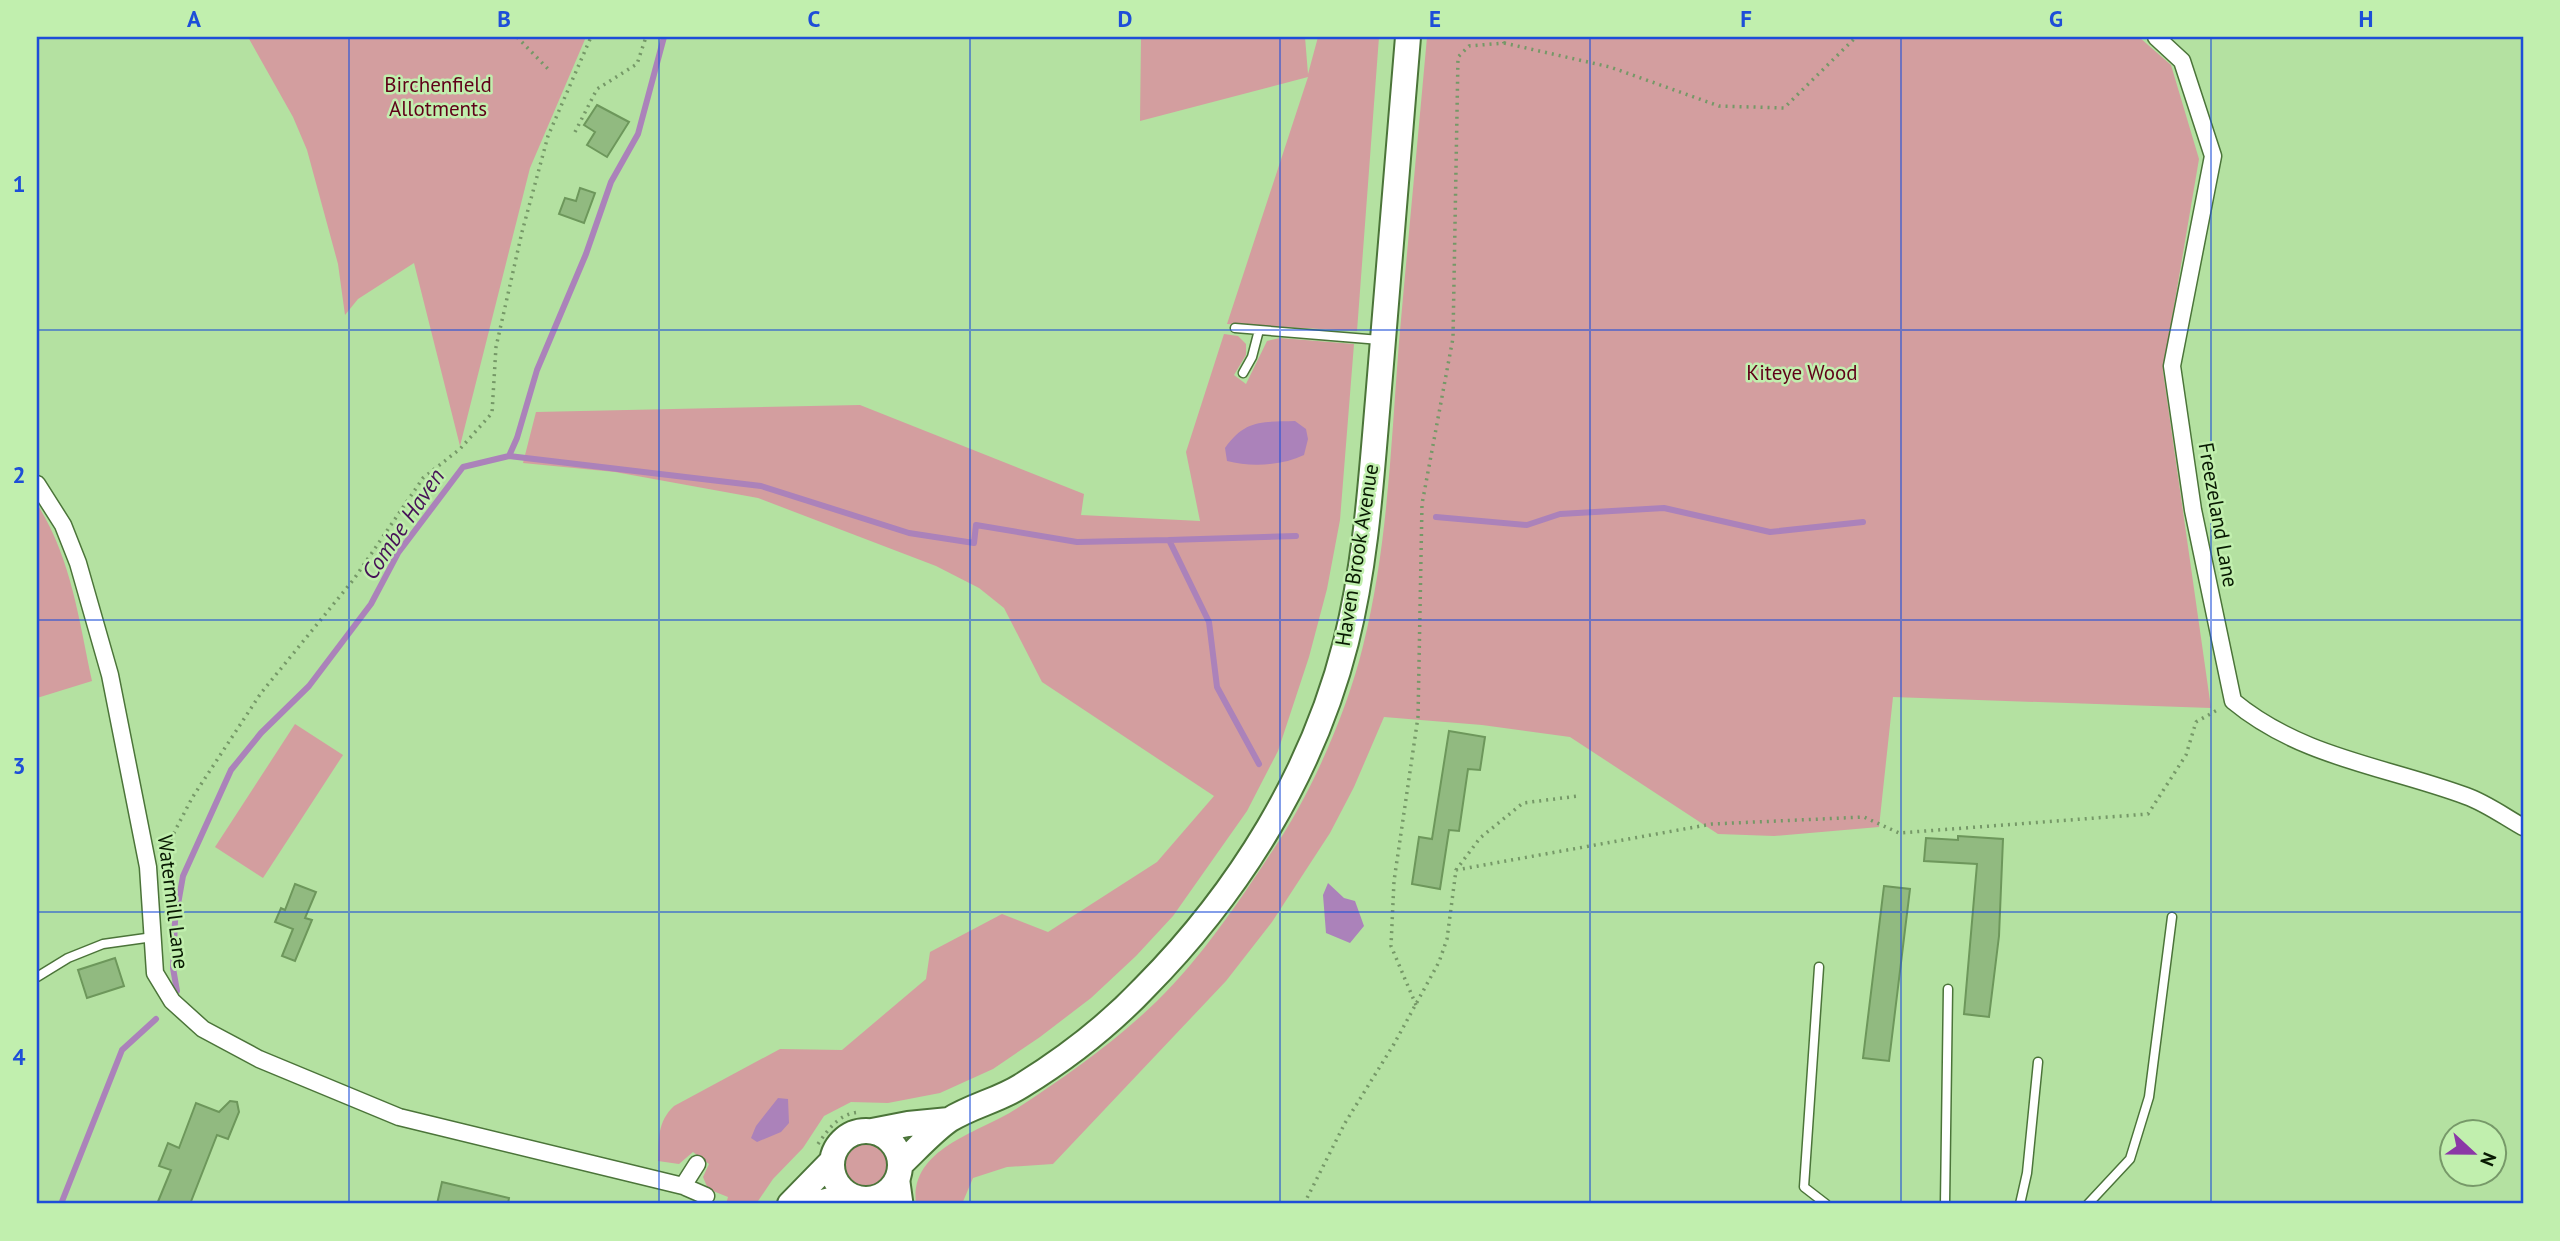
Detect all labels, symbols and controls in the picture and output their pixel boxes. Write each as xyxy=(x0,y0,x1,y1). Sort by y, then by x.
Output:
text: A xyxy=(187,4,201,33)
text: B xyxy=(497,4,511,33)
text: C xyxy=(808,4,821,33)
text: D xyxy=(1118,4,1132,33)
text: E xyxy=(1429,4,1441,33)
text: F xyxy=(1740,4,1752,33)
text: G xyxy=(2049,4,2063,33)
text: H xyxy=(2359,4,2373,33)
park label: Birchenfield Allotments xyxy=(384,71,492,122)
text: 1 xyxy=(12,169,26,198)
park label: Kiteye Wood xyxy=(1746,359,1858,386)
street label: Freezeland Lane xyxy=(2192,440,2245,589)
text: 2 xyxy=(12,460,26,489)
street label: Haven Brook Avenue xyxy=(1329,462,1384,648)
water label: Combe Haven xyxy=(355,463,450,585)
text: 3 xyxy=(12,751,26,780)
street label: Watermill Lane xyxy=(152,833,195,971)
text: 4 xyxy=(12,1042,26,1071)
north arrow xyxy=(2438,1118,2508,1188)
text: N xyxy=(2475,1149,2502,1170)

